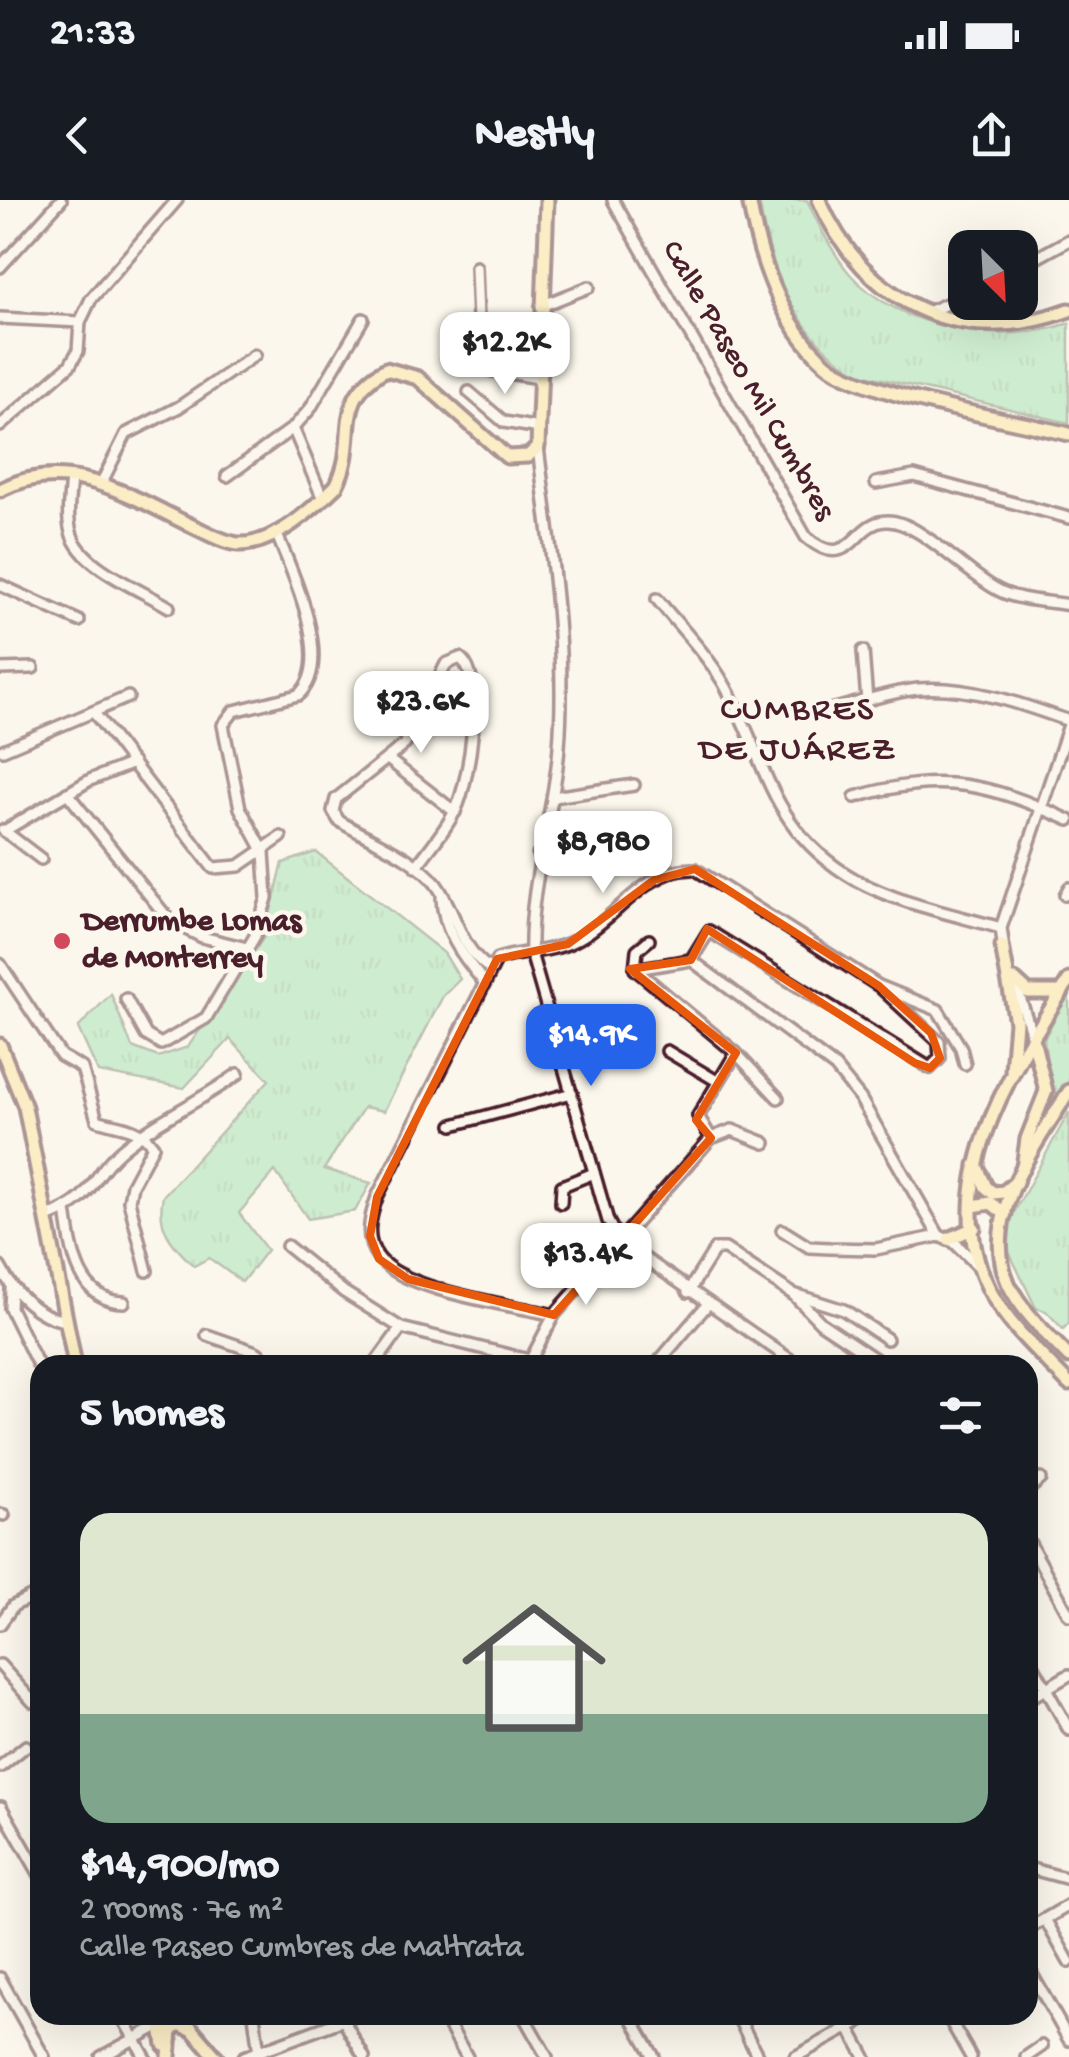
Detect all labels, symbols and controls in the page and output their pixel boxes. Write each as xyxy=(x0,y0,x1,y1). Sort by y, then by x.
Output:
text: 21:33 xyxy=(50,13,135,57)
icon: back xyxy=(50,108,105,163)
icon: share xyxy=(964,108,1019,163)
text: Nestly xyxy=(475,109,594,162)
north arrow xyxy=(948,230,1038,320)
map controls xyxy=(948,230,1038,320)
street label: Calle Paseo Mil Cumbres xyxy=(651,234,843,529)
pin: $12.2K xyxy=(424,312,586,397)
text: $12.2K xyxy=(462,325,548,363)
pin: $23.6K xyxy=(340,671,502,756)
text: $23.6K xyxy=(376,684,466,722)
district label: CUMBRES DE JUÁREZ xyxy=(697,691,897,772)
pin: $8,980 xyxy=(522,811,684,896)
text: $8,980 xyxy=(556,824,650,862)
place label: Derrumbe Lomas de Monterrey xyxy=(79,904,304,979)
marker: Derrumbe Lomas de Monterrey xyxy=(51,930,73,952)
pin: $14.9K xyxy=(510,1004,672,1089)
text: $14.9K xyxy=(548,1017,634,1055)
pin: $13.4K xyxy=(505,1223,667,1308)
text: $13.4K xyxy=(543,1236,629,1274)
icon: filters xyxy=(933,1388,988,1443)
text: 5 homes xyxy=(80,1391,223,1440)
icon: home xyxy=(444,1578,624,1758)
text: $14,900/mo xyxy=(80,1843,279,1892)
text: 2 rooms · 76 m² xyxy=(80,1892,283,1930)
text: Calle Paseo Cumbres de Maltrata xyxy=(80,1930,523,1968)

